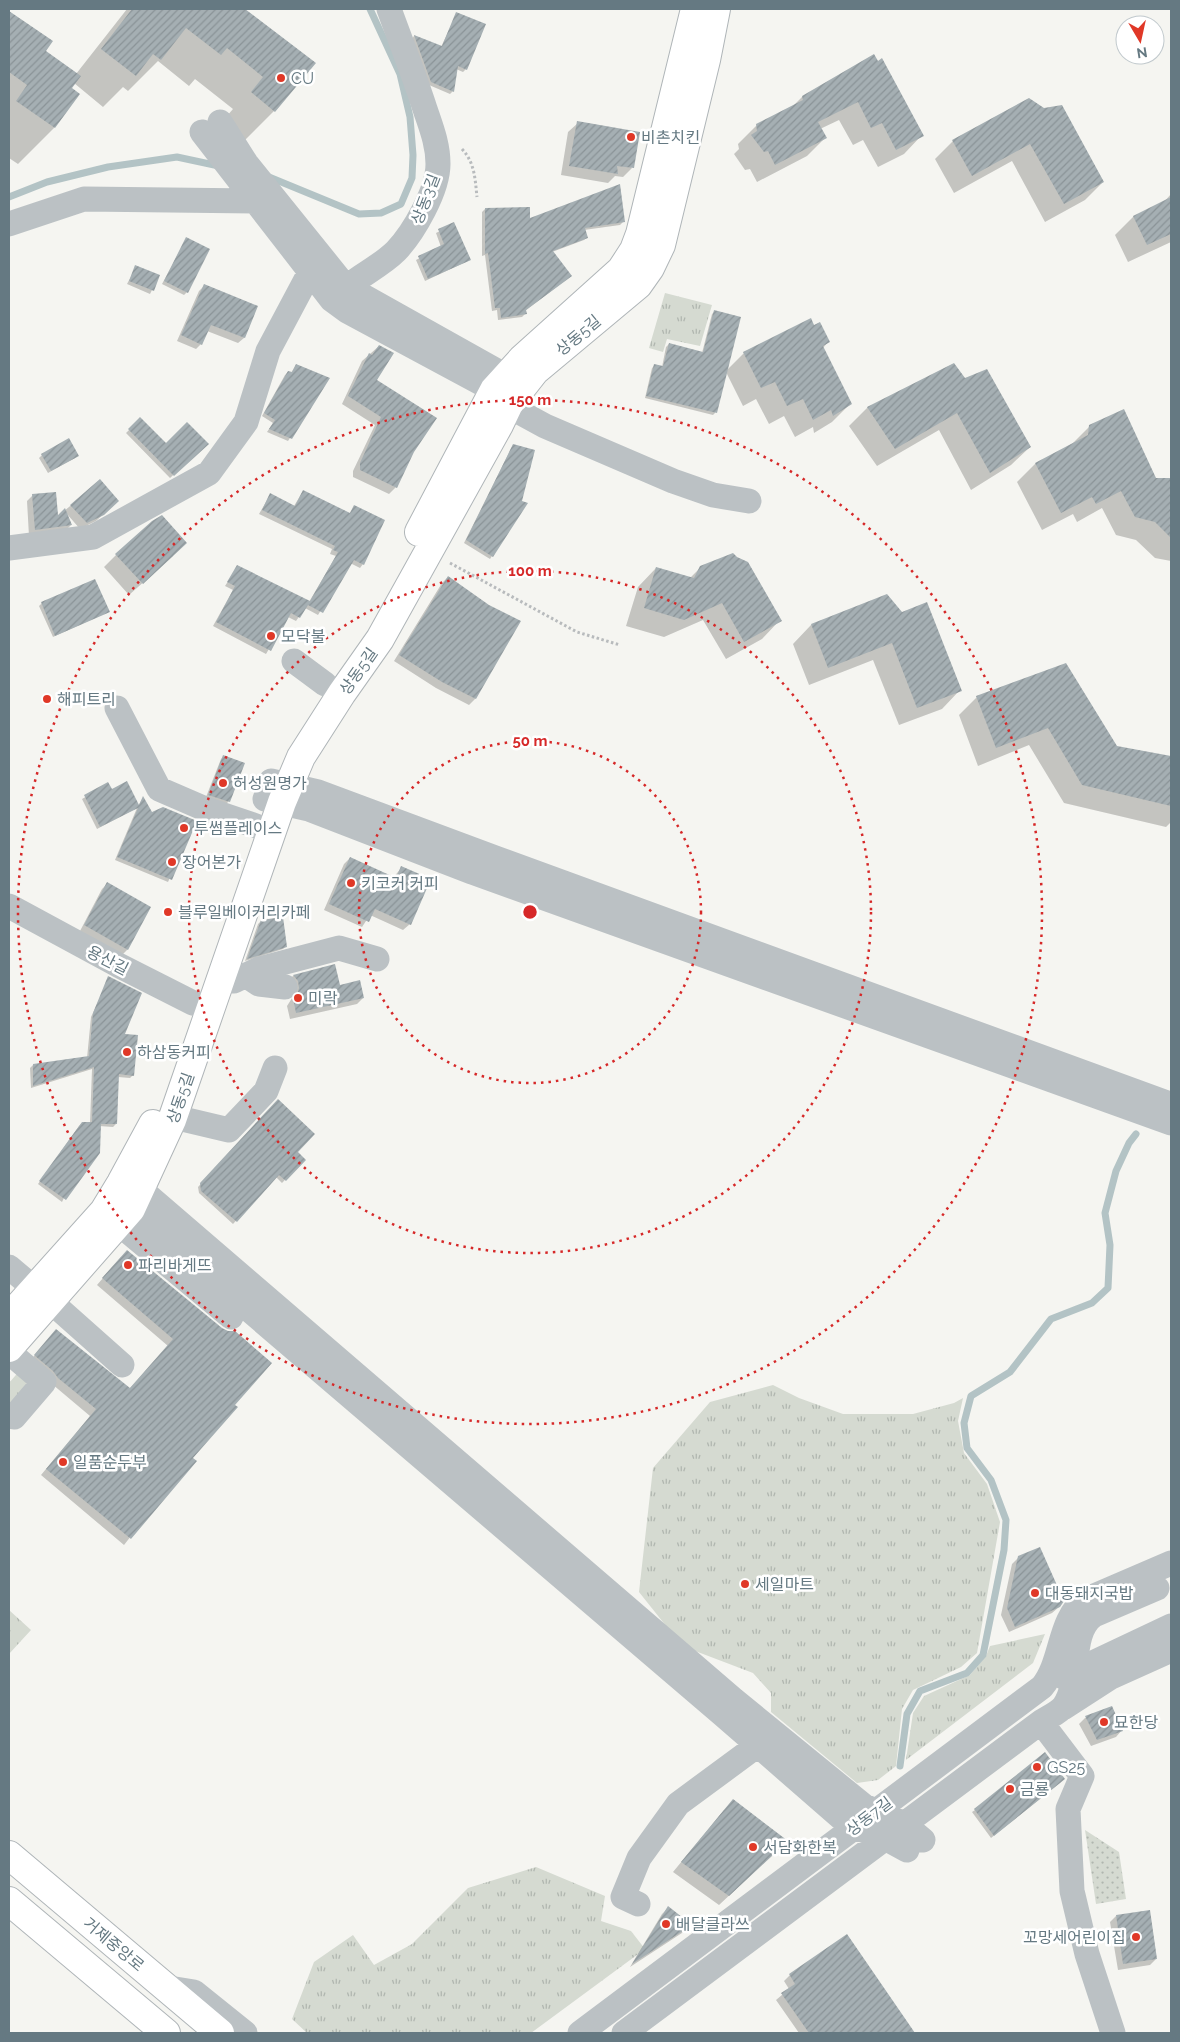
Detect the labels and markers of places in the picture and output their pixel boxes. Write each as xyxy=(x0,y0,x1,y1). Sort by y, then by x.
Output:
place label: CU xyxy=(291,69,314,88)
marker: CU xyxy=(275,72,287,84)
place label: 비촌치킨 xyxy=(641,128,700,147)
marker: 비촌치킨 xyxy=(625,131,637,143)
place label: 모닥불 xyxy=(281,627,325,646)
marker: 모닥불 xyxy=(265,630,277,642)
place label: 해피트리 xyxy=(57,690,116,709)
marker: 해피트리 xyxy=(41,693,53,705)
place label: 허성원명가 xyxy=(233,774,307,793)
marker: 허성원명가 xyxy=(217,777,229,789)
place label: 투썸플레이스 xyxy=(194,819,282,838)
marker: 투썸플레이스 xyxy=(178,822,190,834)
place label: 장어본가 xyxy=(182,853,241,872)
marker: 장어본가 xyxy=(166,856,178,868)
place label: 키코커 커피 xyxy=(361,874,439,893)
marker: 키코커 커피 xyxy=(345,877,357,889)
place label: 블루일베이커리카페 xyxy=(178,903,310,922)
centre of rings xyxy=(521,903,539,921)
marker: 블루일베이커리카페 xyxy=(162,906,174,918)
place label: 미락 xyxy=(308,989,338,1008)
marker: 미락 xyxy=(292,992,304,1004)
place label: 하삼동커피 xyxy=(137,1043,211,1062)
marker: 하삼동커피 xyxy=(121,1046,133,1058)
place label: 파리바게뜨 xyxy=(138,1256,212,1275)
marker: 파리바게뜨 xyxy=(122,1259,134,1271)
place label: 일품순두부 xyxy=(73,1453,147,1472)
marker: 일품순두부 xyxy=(57,1456,69,1468)
place label: 세일마트 xyxy=(755,1575,814,1594)
marker: 세일마트 xyxy=(739,1578,751,1590)
place label: 대동돼지국밥 xyxy=(1045,1584,1134,1603)
marker: 대동돼지국밥 xyxy=(1029,1587,1041,1599)
place label: 묘한당 xyxy=(1114,1713,1158,1732)
marker: 묘한당 xyxy=(1098,1716,1110,1728)
place label: GS25 xyxy=(1047,1758,1086,1777)
marker: GS25 xyxy=(1031,1761,1043,1773)
place label: 금룡 xyxy=(1020,1780,1049,1799)
marker: 금룡 xyxy=(1004,1783,1016,1795)
place label: 서담화한복 xyxy=(763,1838,837,1857)
marker: 서담화한복 xyxy=(747,1841,759,1853)
place label: 배달클라쓰 xyxy=(676,1915,750,1934)
marker: 배달클라쓰 xyxy=(660,1918,672,1930)
place label: 꼬망세어린이집 xyxy=(1023,1928,1126,1947)
marker: 꼬망세어린이집 xyxy=(1130,1931,1142,1943)

